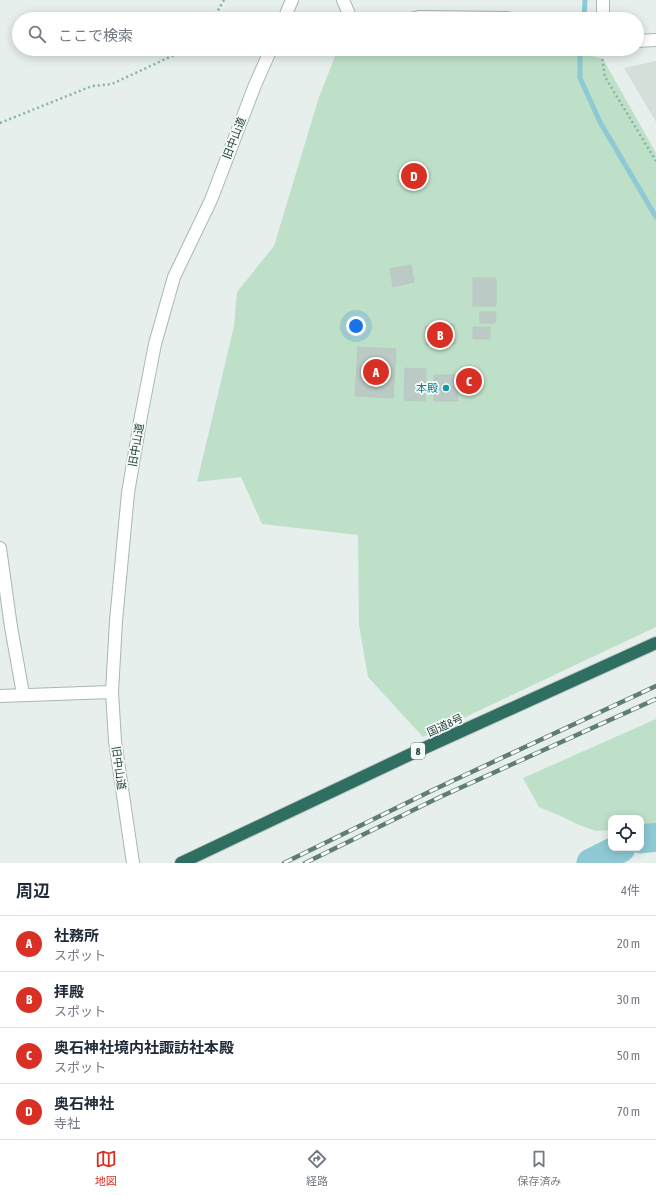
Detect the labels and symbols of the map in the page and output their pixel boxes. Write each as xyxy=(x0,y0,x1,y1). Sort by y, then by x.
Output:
street label: 旧中山道 xyxy=(221,115,247,161)
pin: D xyxy=(401,161,427,191)
your location xyxy=(346,316,366,336)
pin: B xyxy=(427,320,453,350)
pin: A xyxy=(363,357,389,387)
pin: C xyxy=(456,366,482,396)
place label: 本殿 xyxy=(416,382,438,394)
marker: 本殿 xyxy=(441,383,451,393)
street label: 旧中山道 xyxy=(126,422,146,468)
street label: 国道8号 xyxy=(425,712,465,738)
road number: 8 xyxy=(411,743,425,759)
street label: 旧中山道 xyxy=(110,745,128,791)

